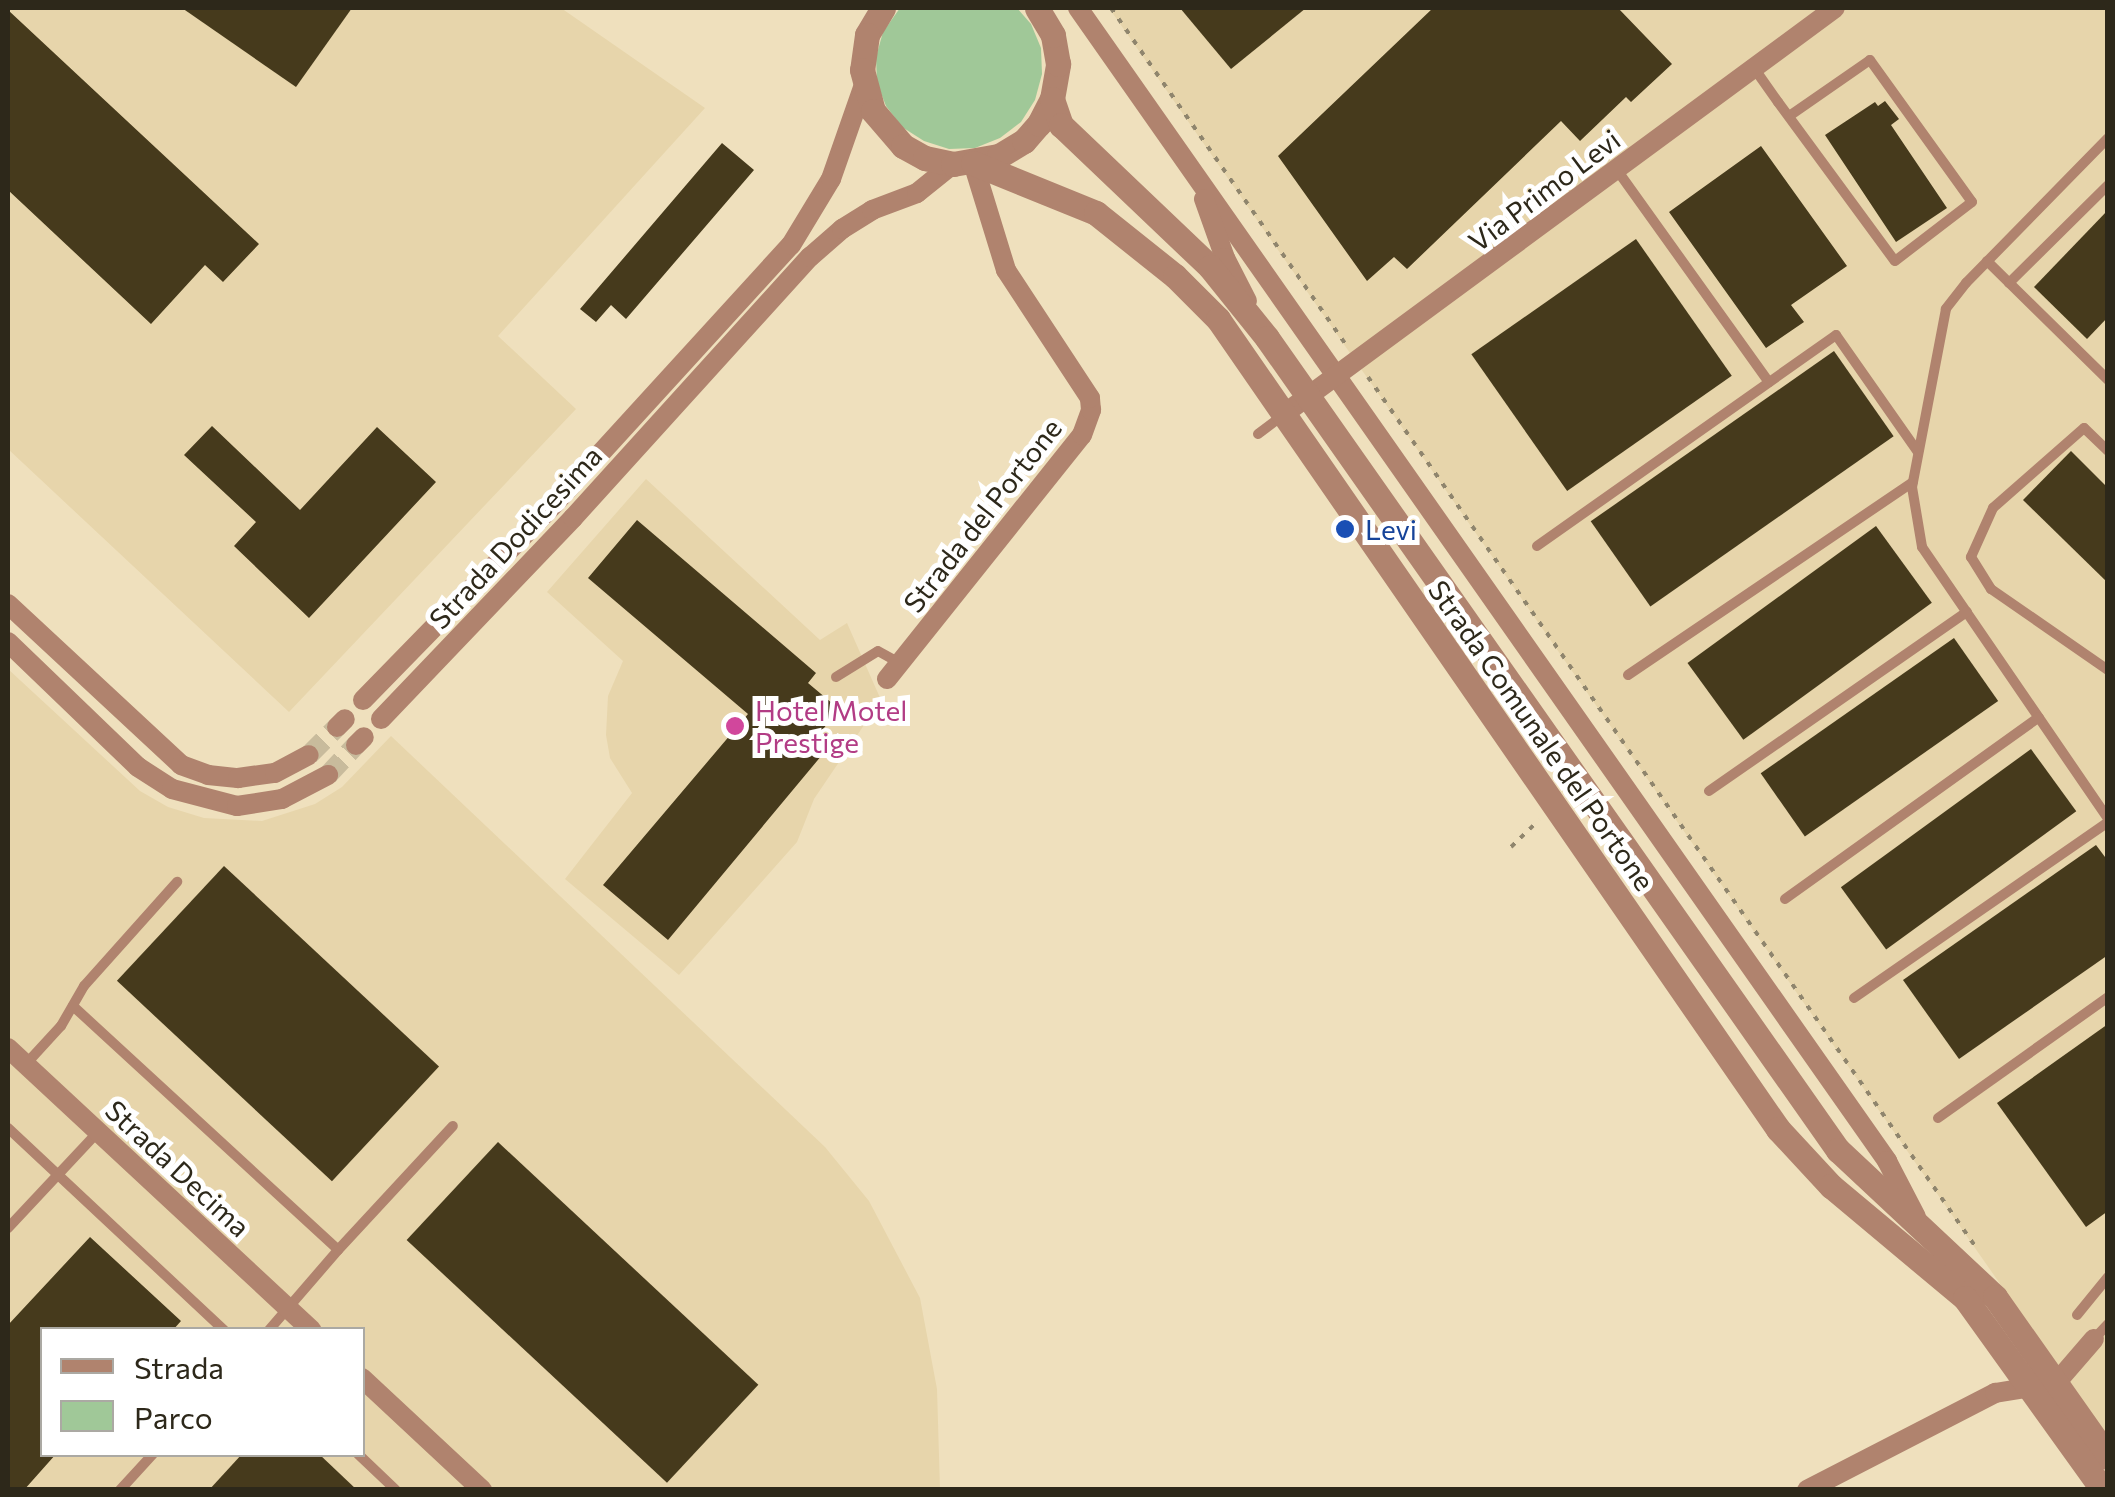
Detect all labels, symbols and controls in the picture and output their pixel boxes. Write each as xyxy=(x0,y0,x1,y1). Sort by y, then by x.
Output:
street label: Via Primo Levi xyxy=(1462,122,1626,258)
street label: Strada del Portone xyxy=(896,411,1068,619)
street label: Strada Dodicesima xyxy=(422,439,608,635)
place label: Levi xyxy=(1365,512,1417,546)
marker: Levi xyxy=(1334,518,1356,540)
street label: Strada Comunale del Portone xyxy=(1422,574,1662,896)
place label: Hotel Motel Prestige xyxy=(755,693,907,759)
marker: Hotel Motel Prestige xyxy=(724,715,746,737)
street label: Strada Decima xyxy=(99,1093,257,1243)
legend xyxy=(40,1327,365,1457)
text: Strada xyxy=(134,1348,224,1385)
text: Parco xyxy=(134,1398,213,1435)

